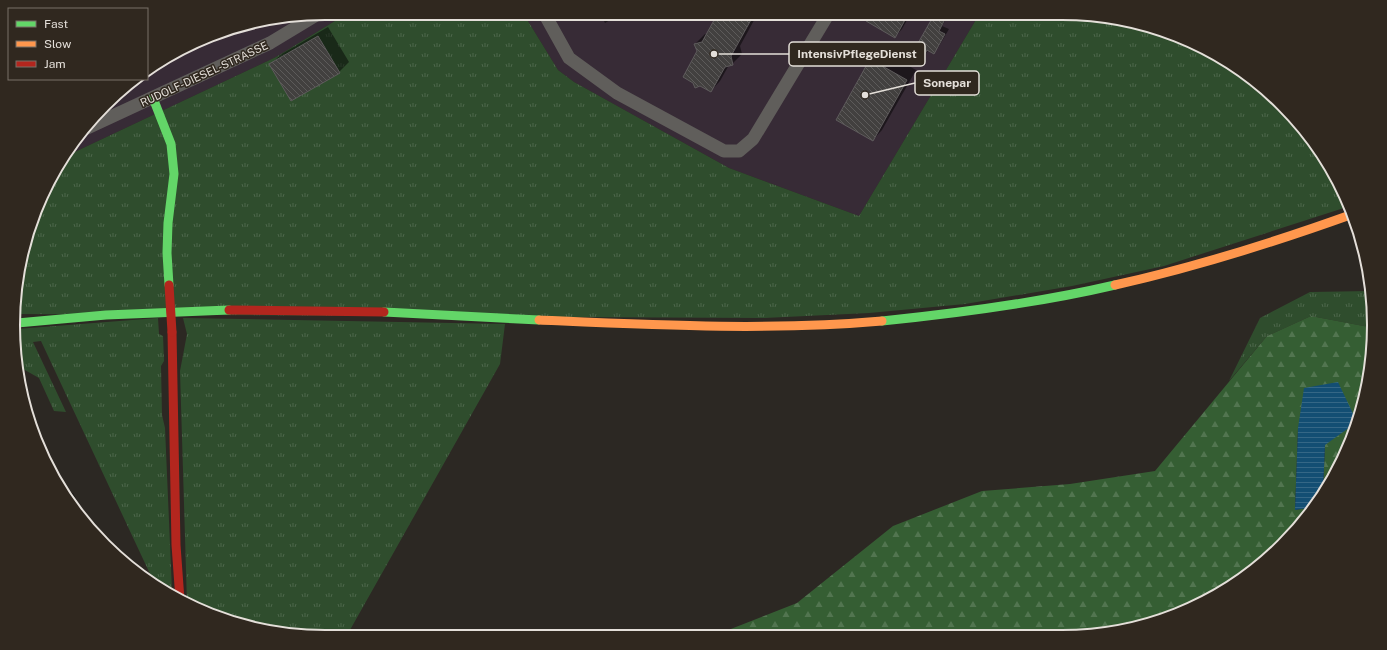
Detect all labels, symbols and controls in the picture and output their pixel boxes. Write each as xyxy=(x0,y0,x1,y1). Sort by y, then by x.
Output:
legend xyxy=(8,8,148,80)
text: Fast xyxy=(44,17,69,31)
text: Slow xyxy=(44,37,72,51)
street label: RUDOLF-DIESEL-STRASSE xyxy=(138,39,270,109)
callout: IntensivPflegeDienst xyxy=(789,42,925,66)
text: IntensivPflegeDienst xyxy=(797,47,917,61)
text: Jam xyxy=(44,57,66,71)
callout: Sonepar xyxy=(915,71,979,95)
text: Sonepar xyxy=(923,76,971,90)

